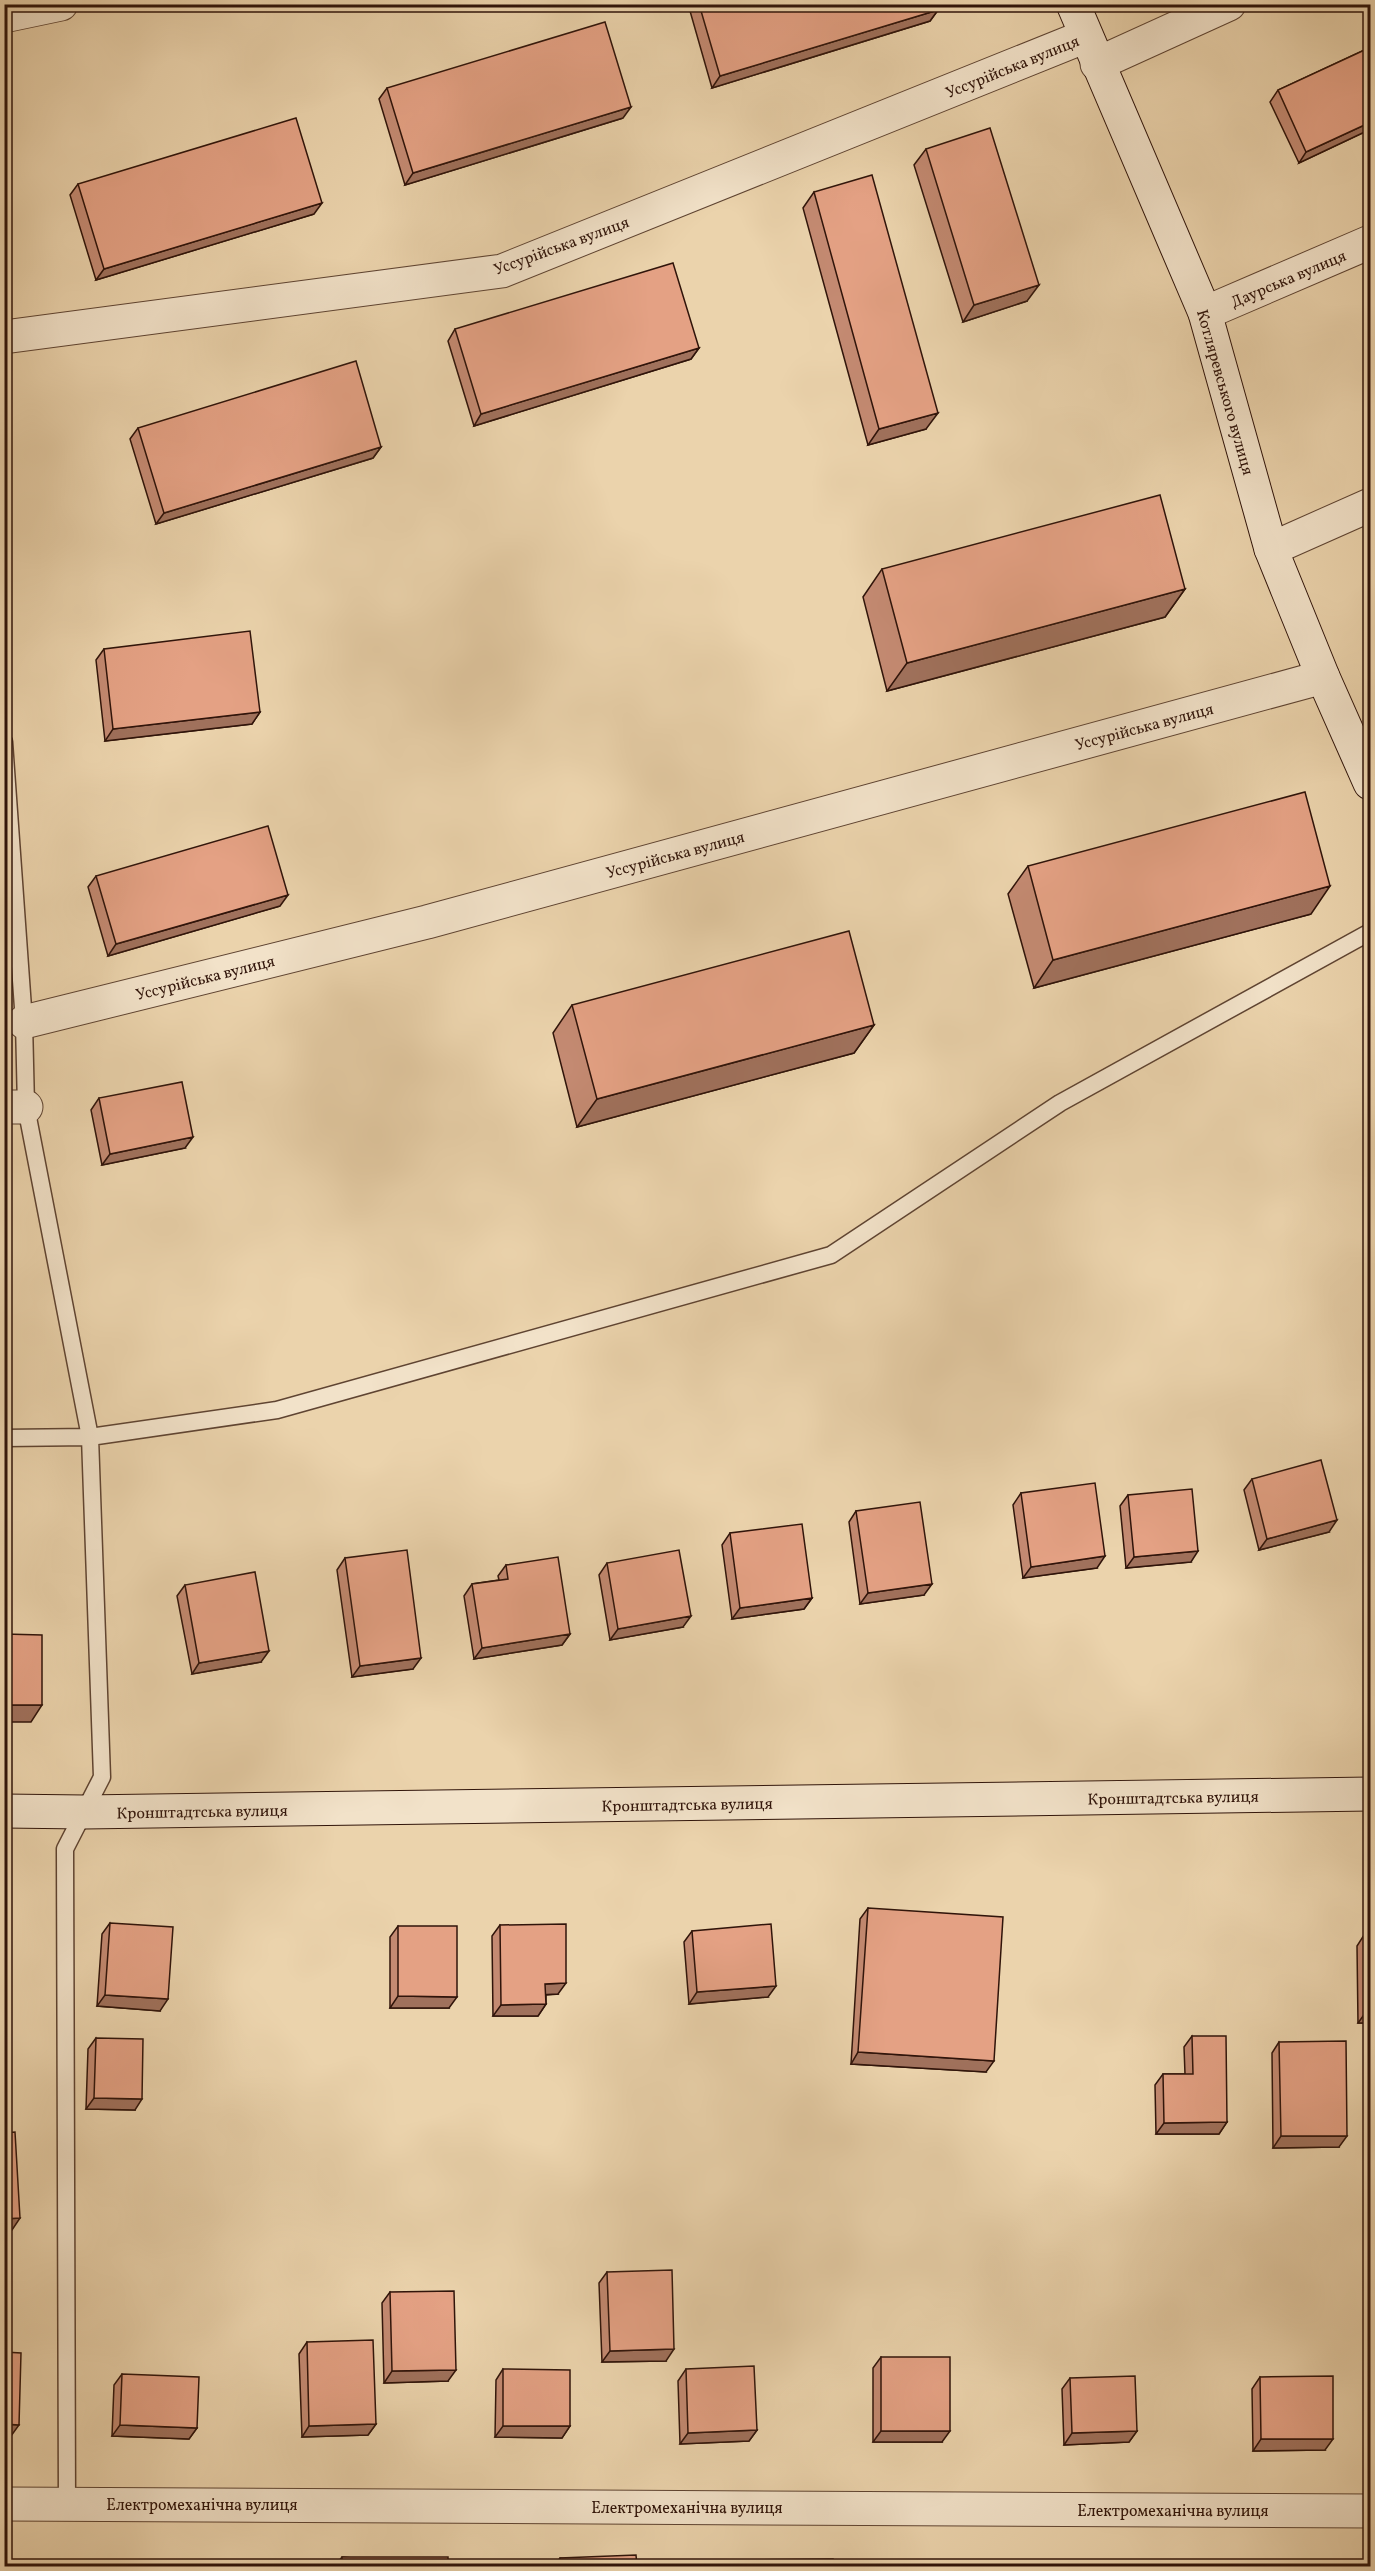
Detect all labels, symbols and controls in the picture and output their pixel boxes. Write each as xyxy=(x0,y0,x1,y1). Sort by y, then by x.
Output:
street label: Уссурійська вулиця xyxy=(943,31,1083,105)
street label: Уссурійська вулиця xyxy=(491,212,632,282)
street label: Даурська вулиця xyxy=(1228,246,1350,314)
street label: Котляревського вулиця xyxy=(1190,307,1258,478)
street label: Уссурійська вулиця xyxy=(1073,699,1216,757)
street label: Уссурійська вулиця xyxy=(604,827,747,885)
street label: Уссурійська вулиця xyxy=(134,951,277,1007)
street label: Кронштадтська вулиця xyxy=(1087,1787,1259,1811)
street label: Кронштадтська вулиця xyxy=(601,1794,773,1818)
street label: Кронштадтська вулиця xyxy=(116,1801,288,1825)
street label: Електромеханічна вулиця xyxy=(106,2495,298,2517)
street label: Електромеханічна вулиця xyxy=(591,2498,783,2520)
street label: Електромеханічна вулиця xyxy=(1077,2501,1269,2523)

